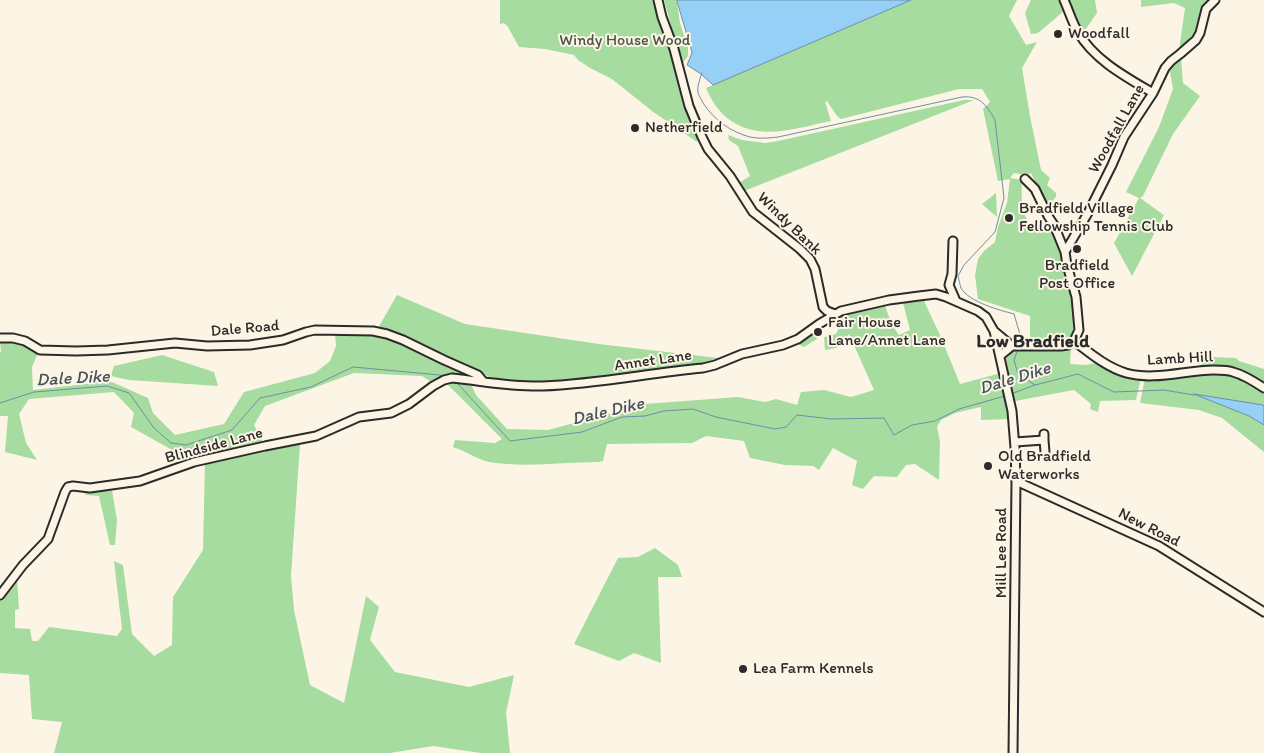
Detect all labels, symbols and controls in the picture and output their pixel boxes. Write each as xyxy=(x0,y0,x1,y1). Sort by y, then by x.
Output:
place label: Woodfall xyxy=(1068,24,1130,44)
marker: Woodfall xyxy=(1052,28,1064,40)
park label: Windy House Wood xyxy=(559,31,691,51)
street label: Woodfall Lane xyxy=(1085,81,1149,177)
place label: Netherfield xyxy=(645,118,723,138)
marker: Netherfield xyxy=(629,122,641,134)
street label: Windy Bank xyxy=(753,188,825,260)
place label: Bradfield Village Fellowship Tennis Club xyxy=(1019,199,1173,237)
marker: Bradfield Village Fellowship Tennis Club xyxy=(1003,212,1015,224)
marker: Bradfield Post Office xyxy=(1071,243,1083,255)
place label: Bradfield Post Office xyxy=(1039,256,1115,294)
place label: Fair House Lane/Annet Lane xyxy=(828,313,946,351)
street label: Dale Road xyxy=(210,316,280,342)
marker: Fair House Lane/Annet Lane xyxy=(812,326,824,338)
district label: Low Bradfield xyxy=(976,331,1090,353)
street label: Annet Lane xyxy=(613,346,693,376)
street label: Lamb Hill xyxy=(1147,348,1213,370)
water label: Dale Dike xyxy=(977,358,1053,400)
water label: Dale Dike xyxy=(36,366,110,392)
water label: Dale Dike xyxy=(570,393,646,431)
street label: Blindside Lane xyxy=(163,424,265,468)
place label: Old Bradfield Waterworks xyxy=(998,447,1091,485)
marker: Old Bradfield Waterworks xyxy=(982,460,994,472)
street label: New Road xyxy=(1115,504,1183,552)
street label: Mill Lee Road xyxy=(992,508,1012,598)
place label: Lea Farm Kennels xyxy=(753,659,874,679)
marker: Lea Farm Kennels xyxy=(737,663,749,675)

